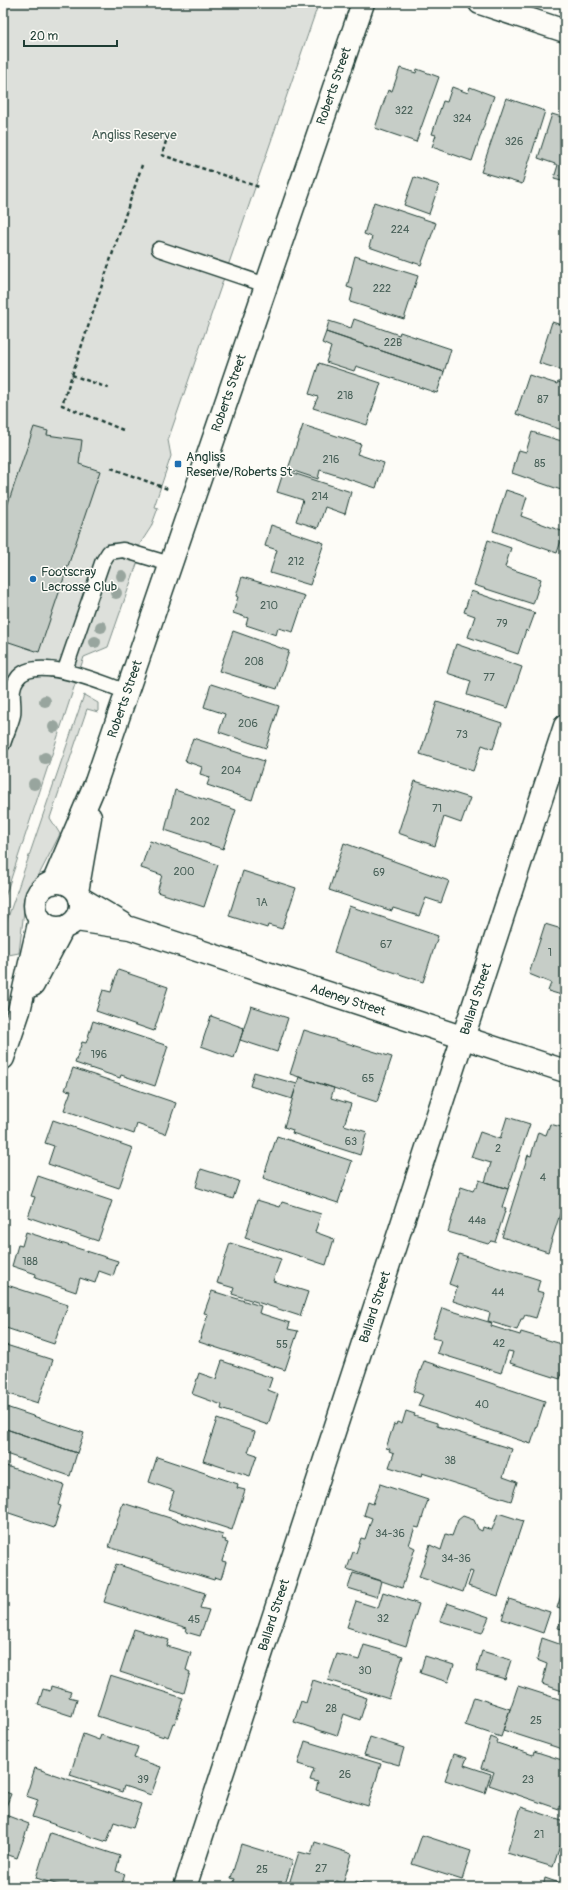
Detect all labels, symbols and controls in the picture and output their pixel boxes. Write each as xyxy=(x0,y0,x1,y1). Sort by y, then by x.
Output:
scale bar xyxy=(24,22,117,48)
text: 20 m xyxy=(30,29,59,44)
street label: Roberts Street xyxy=(313,44,355,127)
house number: 322 xyxy=(395,104,413,117)
house number: 324 xyxy=(453,112,472,125)
park label: Angliss Reserve xyxy=(91,127,177,143)
house number: 326 xyxy=(505,135,523,148)
house number: 224 xyxy=(391,223,410,236)
house number: 222 xyxy=(373,282,391,295)
house number: 22B xyxy=(384,336,402,349)
street label: Roberts Street xyxy=(208,351,250,434)
house number: 218 xyxy=(337,389,353,402)
house number: 87 xyxy=(537,393,549,406)
place label: Angliss Reserve/Roberts St xyxy=(186,449,293,480)
house number: 216 xyxy=(323,453,339,466)
house number: 85 xyxy=(534,457,546,470)
marker: Angliss Reserve/Roberts St xyxy=(173,459,183,469)
house number: 214 xyxy=(312,490,329,503)
house number: 212 xyxy=(288,555,304,568)
place label: Footscray Lacrosse Club xyxy=(41,564,117,595)
marker: Footscray Lacrosse Club xyxy=(28,574,38,584)
house number: 210 xyxy=(260,599,278,612)
house number: 79 xyxy=(496,617,508,630)
house number: 208 xyxy=(244,655,264,668)
street label: Roberts Street xyxy=(104,657,146,740)
house number: 77 xyxy=(483,671,495,684)
house number: 206 xyxy=(238,717,258,730)
house number: 73 xyxy=(456,728,468,741)
house number: 204 xyxy=(221,764,242,777)
house number: 71 xyxy=(432,802,442,815)
house number: 202 xyxy=(190,815,210,828)
house number: 200 xyxy=(173,865,195,878)
house number: 69 xyxy=(373,866,385,879)
house number: 1A xyxy=(256,896,268,909)
house number: 67 xyxy=(380,938,392,951)
house number: 1 xyxy=(548,946,552,959)
street label: Ballard Street xyxy=(457,960,495,1037)
street label: Adeney Street xyxy=(308,980,389,1020)
house number: 196 xyxy=(91,1048,107,1061)
house number: 65 xyxy=(362,1072,374,1085)
house number: 63 xyxy=(345,1135,357,1148)
house number: 2 xyxy=(495,1142,501,1155)
house number: 4 xyxy=(540,1171,547,1184)
house number: 44a xyxy=(468,1214,486,1227)
house number: 188 xyxy=(22,1255,38,1268)
street label: Ballard Street xyxy=(356,1268,394,1345)
house number: 44 xyxy=(492,1286,505,1299)
house number: 42 xyxy=(493,1337,505,1350)
house number: 55 xyxy=(276,1338,288,1351)
house number: 40 xyxy=(475,1398,489,1411)
house number: 38 xyxy=(444,1454,456,1467)
house number: 34-36 xyxy=(375,1527,405,1540)
house number: 34-36 xyxy=(441,1552,471,1565)
street label: Ballard Street xyxy=(255,1576,293,1653)
house number: 32 xyxy=(377,1612,389,1625)
house number: 45 xyxy=(188,1613,200,1626)
house number: 30 xyxy=(358,1664,372,1677)
house number: 28 xyxy=(325,1702,337,1715)
house number: 25 xyxy=(530,1714,542,1727)
house number: 26 xyxy=(339,1768,351,1781)
house number: 39 xyxy=(137,1773,149,1786)
house number: 23 xyxy=(522,1773,534,1786)
house number: 21 xyxy=(534,1828,544,1841)
house number: 27 xyxy=(315,1862,327,1875)
house number: 25 xyxy=(256,1863,268,1876)

